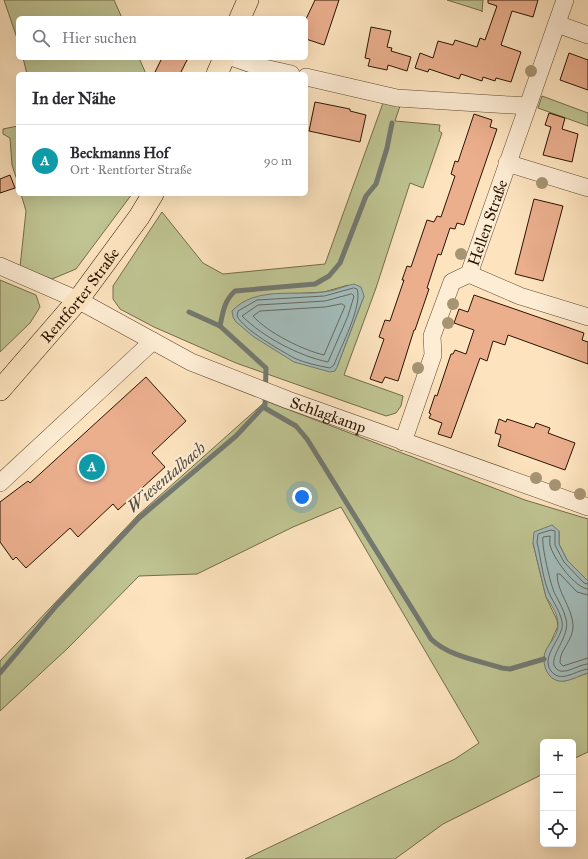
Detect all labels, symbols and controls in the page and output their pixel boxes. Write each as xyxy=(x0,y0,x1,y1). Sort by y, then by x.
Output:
search box xyxy=(16,16,308,60)
icon: search xyxy=(30,27,52,49)
text: Hier suchen xyxy=(62,29,137,47)
text: In der Nähe xyxy=(32,88,116,109)
text: Beckmanns Hof xyxy=(70,144,169,162)
text: A xyxy=(41,153,49,169)
text: 90 m xyxy=(264,153,292,169)
text: Ort · Rentforter Straße xyxy=(70,162,192,178)
street label: Hellen Straße xyxy=(464,177,512,268)
street label: Rentforter Straße xyxy=(36,244,123,347)
street label: Schlagkamp xyxy=(288,393,369,437)
water label: Wiesentalbach xyxy=(123,437,210,517)
pin: A xyxy=(79,452,105,482)
your location xyxy=(292,487,312,507)
map controls xyxy=(540,739,576,847)
button: + xyxy=(540,739,576,775)
button: − xyxy=(540,775,576,811)
button: locate xyxy=(540,811,576,847)

